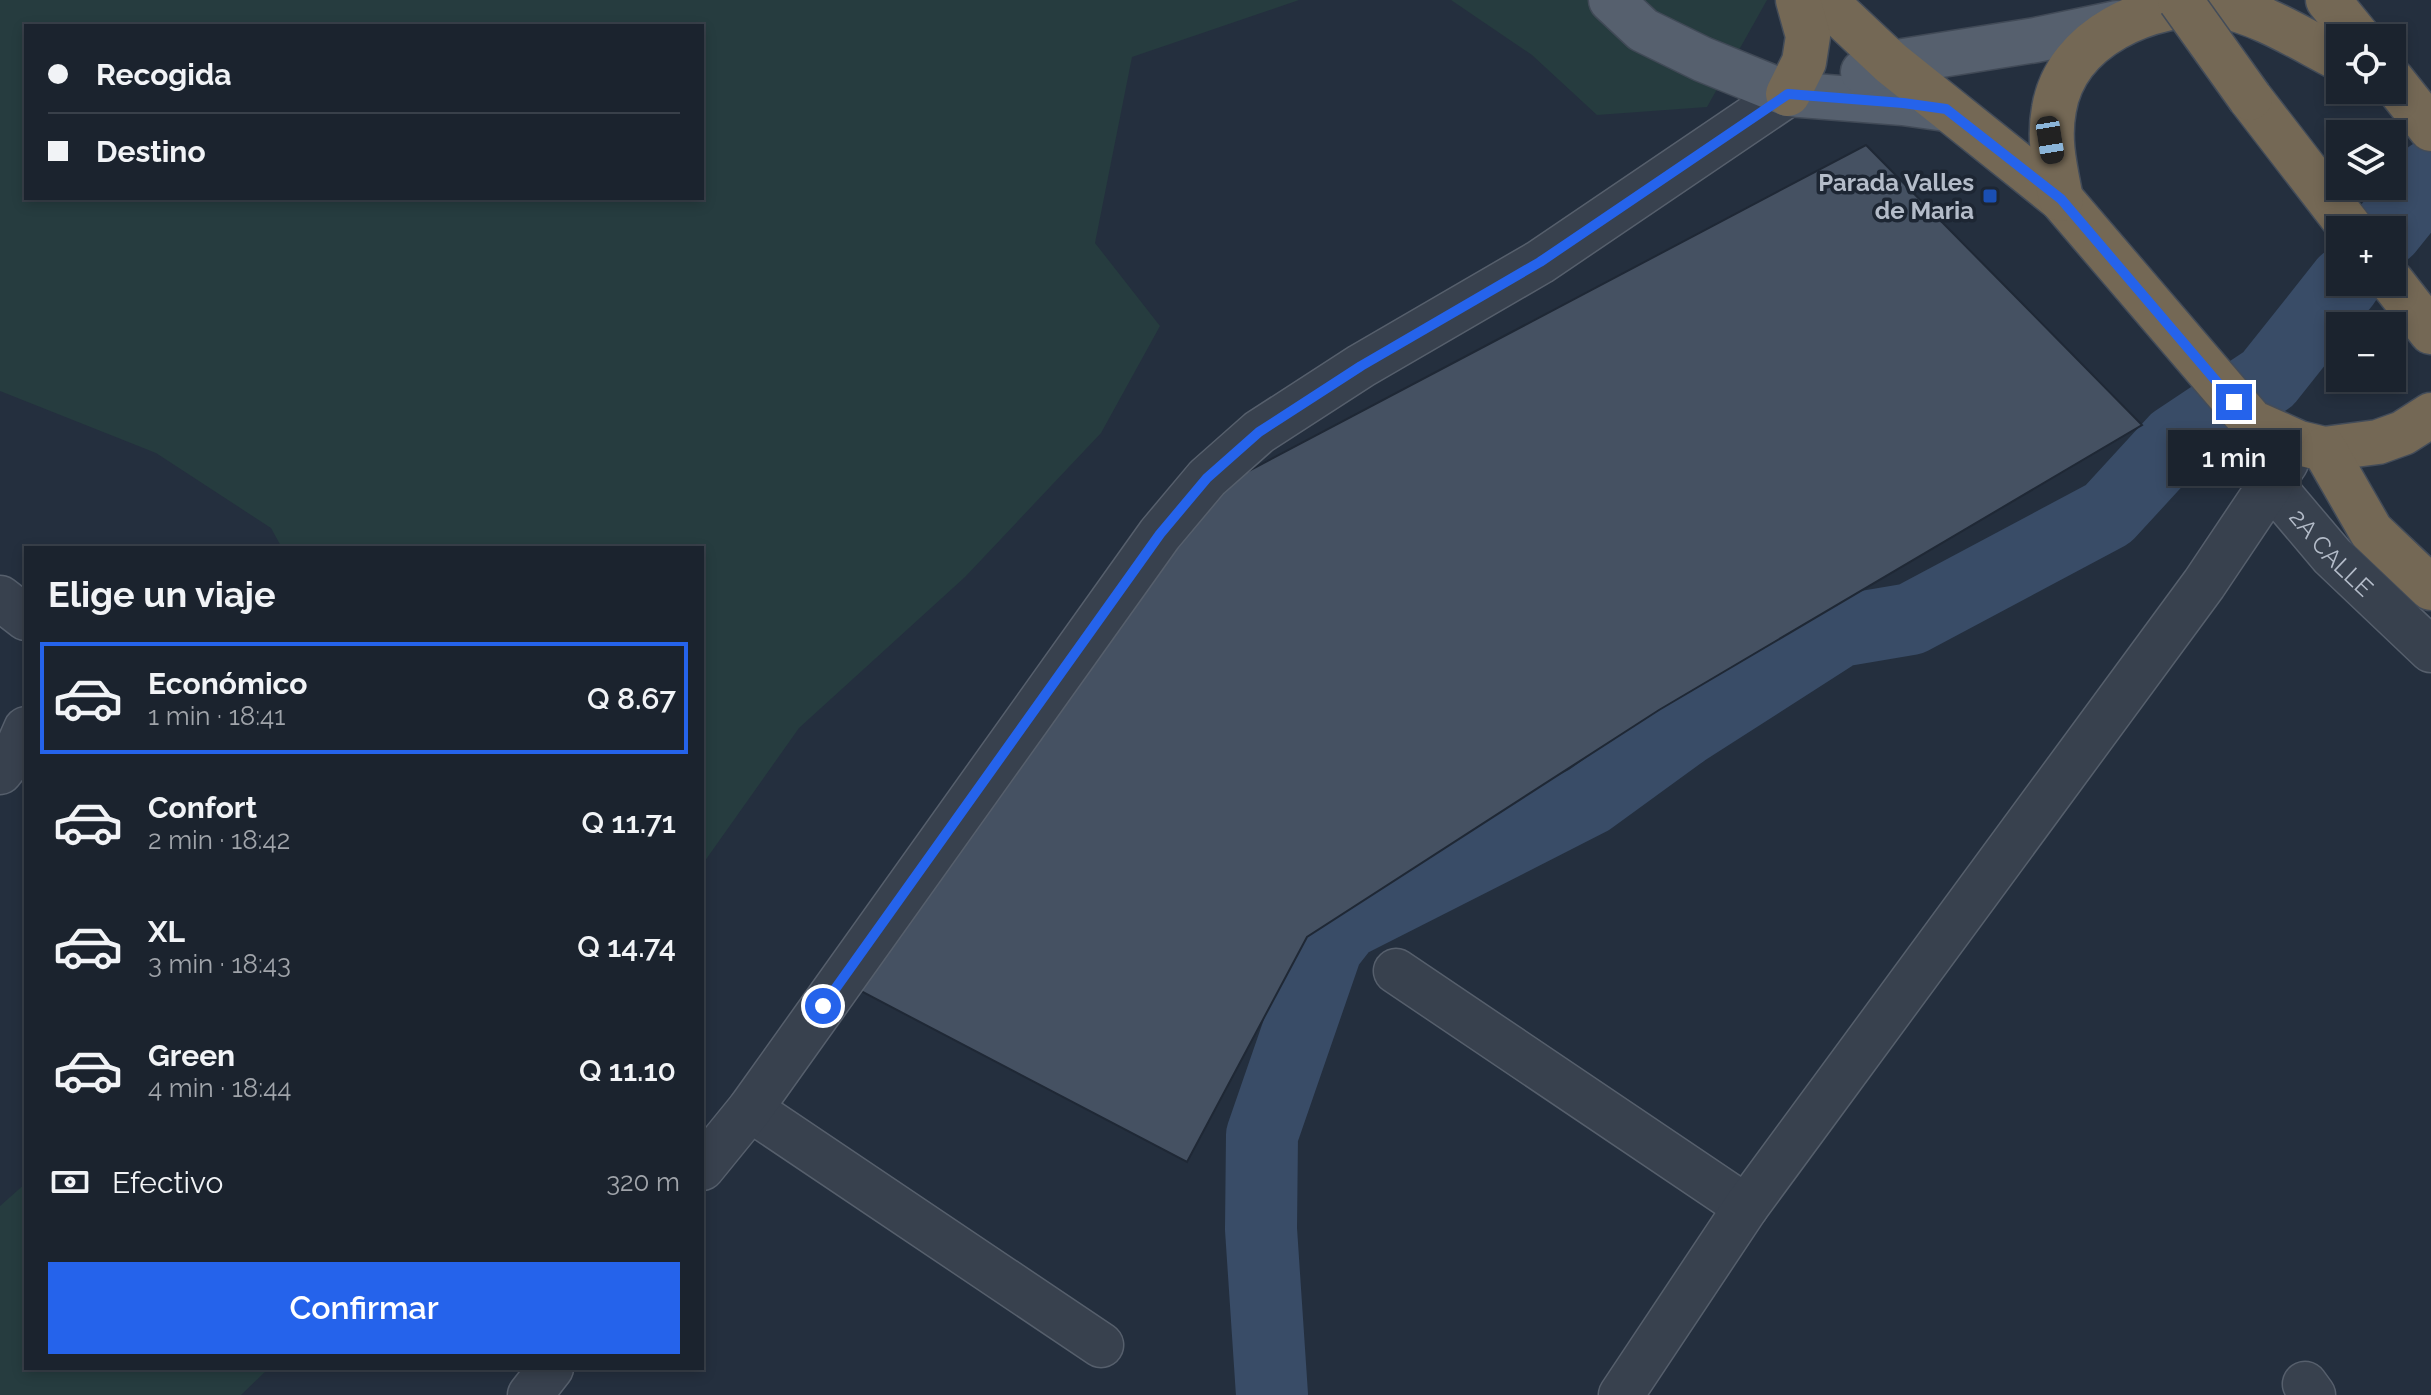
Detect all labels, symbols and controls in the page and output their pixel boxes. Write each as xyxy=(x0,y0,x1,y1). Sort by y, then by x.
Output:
map controls xyxy=(2326,24,2406,392)
button: locate xyxy=(2326,24,2406,104)
text: Recogida xyxy=(96,57,232,92)
car xyxy=(2034,114,2066,166)
button: layers xyxy=(2326,120,2406,200)
text: Destino xyxy=(96,134,206,169)
place label: Parada Valles de Maria xyxy=(1818,168,1974,225)
marker: Parada Valles de Maria xyxy=(1981,187,1999,205)
button: + xyxy=(2326,216,2406,296)
button: − xyxy=(2326,312,2406,392)
route end xyxy=(2216,384,2252,420)
callout: 1 min xyxy=(2168,430,2300,486)
text: 1 min xyxy=(2202,443,2266,473)
street label: 2A CALLE xyxy=(2284,503,2379,602)
text: Elige un viaje xyxy=(48,573,276,615)
icon: car xyxy=(52,662,124,734)
text: Económico xyxy=(148,666,308,701)
text: Q 8.67 xyxy=(587,681,676,716)
text: 1 min · 18:41 xyxy=(148,701,285,731)
icon: car xyxy=(52,786,124,858)
text: Confort xyxy=(148,790,257,825)
text: Q 11.71 xyxy=(582,805,676,840)
text: 2 min · 18:42 xyxy=(148,825,290,855)
icon: car xyxy=(52,910,124,982)
text: XL xyxy=(148,914,185,949)
text: Q 14.74 xyxy=(577,929,676,964)
text: 3 min · 18:43 xyxy=(148,949,291,979)
route start xyxy=(805,988,841,1024)
icon: car xyxy=(52,1034,124,1106)
text: Green xyxy=(148,1038,235,1073)
text: Q 11.10 xyxy=(579,1053,676,1088)
text: 4 min · 18:44 xyxy=(148,1073,292,1103)
icon: cash xyxy=(48,1160,92,1204)
text: Efectivo xyxy=(112,1165,223,1200)
text: 320 m xyxy=(606,1167,680,1197)
button: Confirmar xyxy=(48,1262,680,1354)

